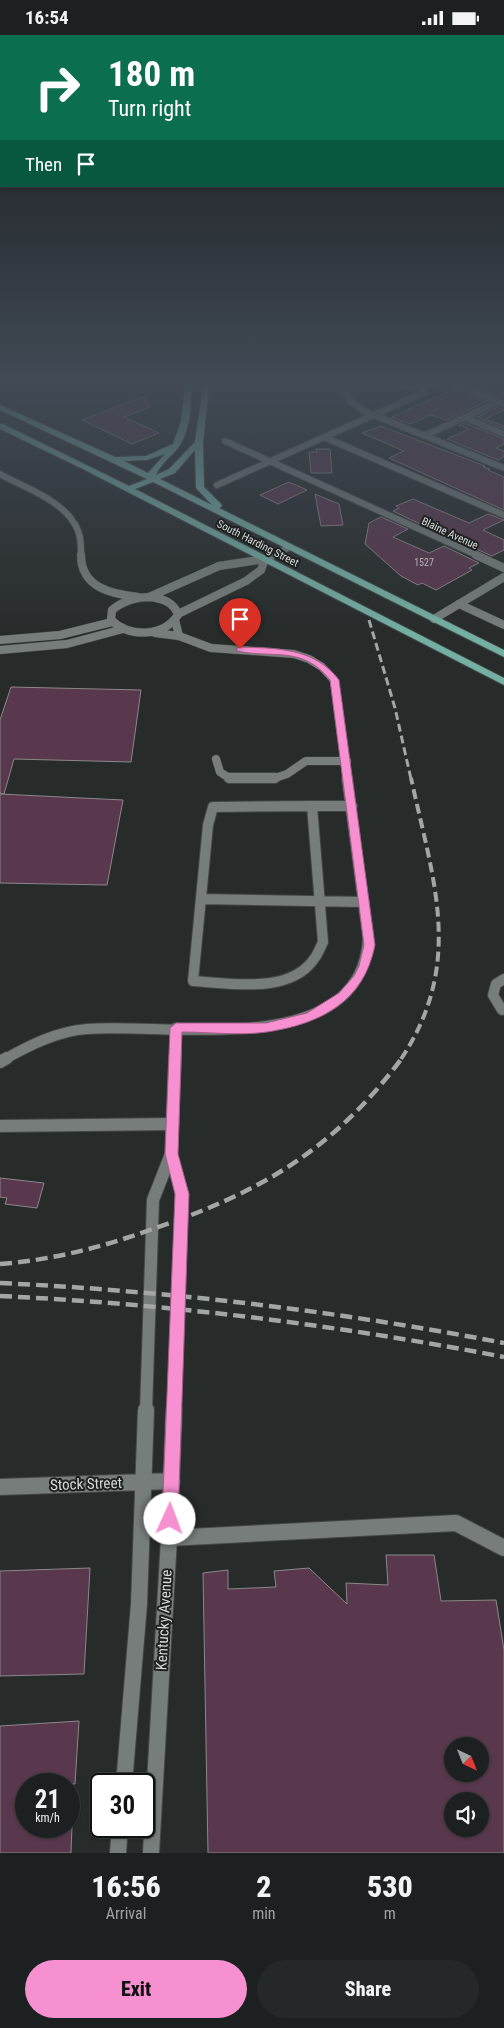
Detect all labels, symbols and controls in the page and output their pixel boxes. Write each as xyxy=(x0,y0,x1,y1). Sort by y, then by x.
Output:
text: 16:54 xyxy=(25,6,69,29)
text: 180 m xyxy=(108,54,195,95)
icon: right xyxy=(25,55,90,120)
text: Turn right xyxy=(108,96,191,121)
icon: arrive xyxy=(72,150,100,178)
text: Then xyxy=(25,153,62,176)
street label: Blaine Avenue xyxy=(419,515,480,552)
street label: South Harding Street xyxy=(215,517,301,570)
house number: 1527 xyxy=(414,557,434,568)
pin xyxy=(219,598,261,649)
icon: arrive xyxy=(226,605,254,633)
street label: Stock Street xyxy=(50,1474,122,1494)
position arrow xyxy=(143,1492,195,1544)
street label: Kentucky Avenue xyxy=(152,1569,176,1671)
north arrow xyxy=(444,1737,489,1783)
map controls xyxy=(444,1737,489,1837)
speed limit sign: 30 xyxy=(90,1773,155,1838)
text: 21 xyxy=(35,1785,60,1814)
button: sound xyxy=(444,1792,489,1837)
text: km/h xyxy=(35,1811,60,1825)
text: 16:56 xyxy=(91,1869,161,1904)
text: 2 xyxy=(256,1869,271,1904)
text: 530 xyxy=(367,1869,413,1904)
text: Arrival xyxy=(106,1904,146,1923)
text: min xyxy=(252,1904,276,1923)
text: m xyxy=(384,1904,396,1923)
button: Exit xyxy=(25,1960,247,2018)
button: Share xyxy=(257,1960,479,2018)

